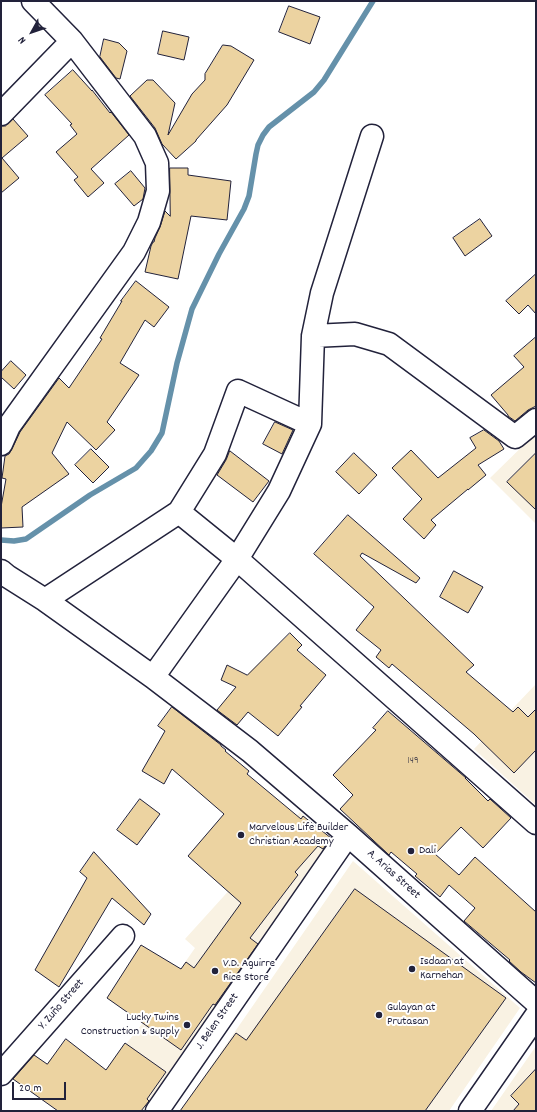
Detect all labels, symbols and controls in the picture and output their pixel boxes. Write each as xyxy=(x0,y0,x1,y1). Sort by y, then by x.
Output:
north arrow xyxy=(12,12,52,52)
text: N xyxy=(15,32,31,47)
house number: 149 xyxy=(408,756,418,768)
place label: Marvelous Life Builder Christian Academy xyxy=(249,821,348,849)
marker: Marvelous Life Builder Christian Academy xyxy=(236,830,246,840)
place label: Dali xyxy=(419,844,436,858)
marker: Dali xyxy=(406,846,416,856)
street label: A. Arias Street xyxy=(363,847,423,903)
place label: Isdaan at Karnehan xyxy=(420,955,464,983)
place label: V.D. Aguirre Rice Store xyxy=(223,957,275,985)
marker: Isdaan at Karnehan xyxy=(407,964,417,974)
marker: V.D. Aguirre Rice Store xyxy=(210,966,220,976)
street label: Y. Zuño Street xyxy=(36,977,88,1033)
street label: J. Belen Street xyxy=(193,991,243,1053)
place label: Gulayan at Prutasan xyxy=(387,1001,436,1029)
marker: Gulayan at Prutasan xyxy=(374,1010,384,1020)
place label: Lucky Twins Construction & Supply xyxy=(81,1011,179,1039)
marker: Lucky Twins Construction & Supply xyxy=(182,1020,192,1030)
scale bar xyxy=(14,1074,68,1100)
text: 20 m xyxy=(19,1080,42,1097)

